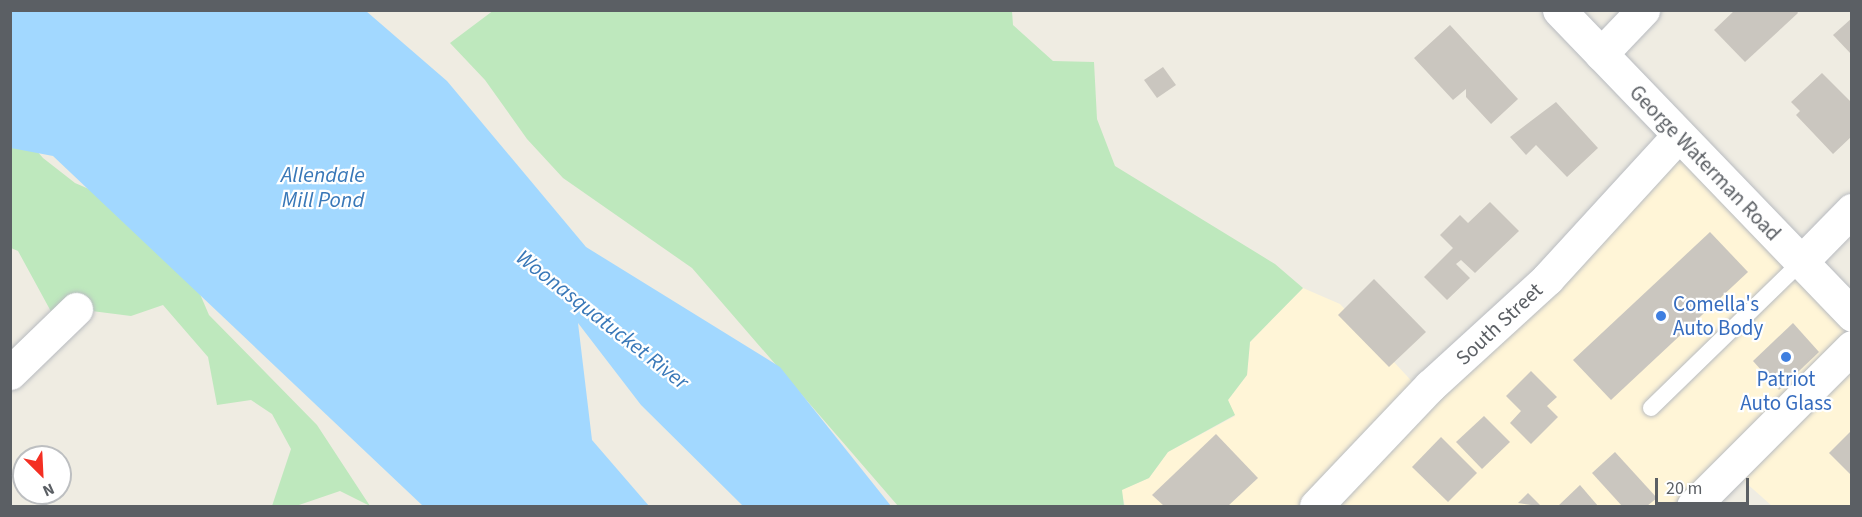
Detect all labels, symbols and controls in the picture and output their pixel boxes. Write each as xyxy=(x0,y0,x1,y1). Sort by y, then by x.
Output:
street label: George Waterman Road xyxy=(1624,80,1786,246)
water label: Allendale Mill Pond xyxy=(281,162,365,214)
water label: Woonasquatucket River xyxy=(511,245,693,395)
street label: South Street xyxy=(1450,277,1548,371)
place label: Comella's Auto Body xyxy=(1673,291,1763,341)
marker: Comella's Auto Body xyxy=(1654,309,1668,323)
marker: Patriot Auto Glass xyxy=(1779,350,1793,364)
place label: Patriot Auto Glass xyxy=(1740,366,1832,416)
north arrow xyxy=(12,445,72,505)
scale bar xyxy=(1658,466,1752,504)
text: 20 m xyxy=(1666,476,1702,501)
text: N xyxy=(39,477,58,502)

